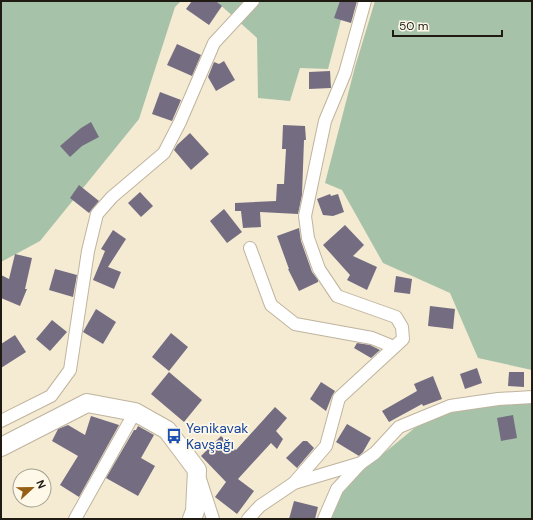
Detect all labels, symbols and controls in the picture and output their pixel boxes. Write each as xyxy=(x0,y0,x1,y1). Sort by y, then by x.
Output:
scale bar xyxy=(393,12,502,38)
text: 50 m xyxy=(399,18,428,34)
place label: Yenikavak Kavşağı xyxy=(186,419,248,453)
bus stop icon: Yenikavak Kavşağı xyxy=(165,427,183,445)
north arrow xyxy=(12,468,52,508)
text: N xyxy=(33,478,49,491)

